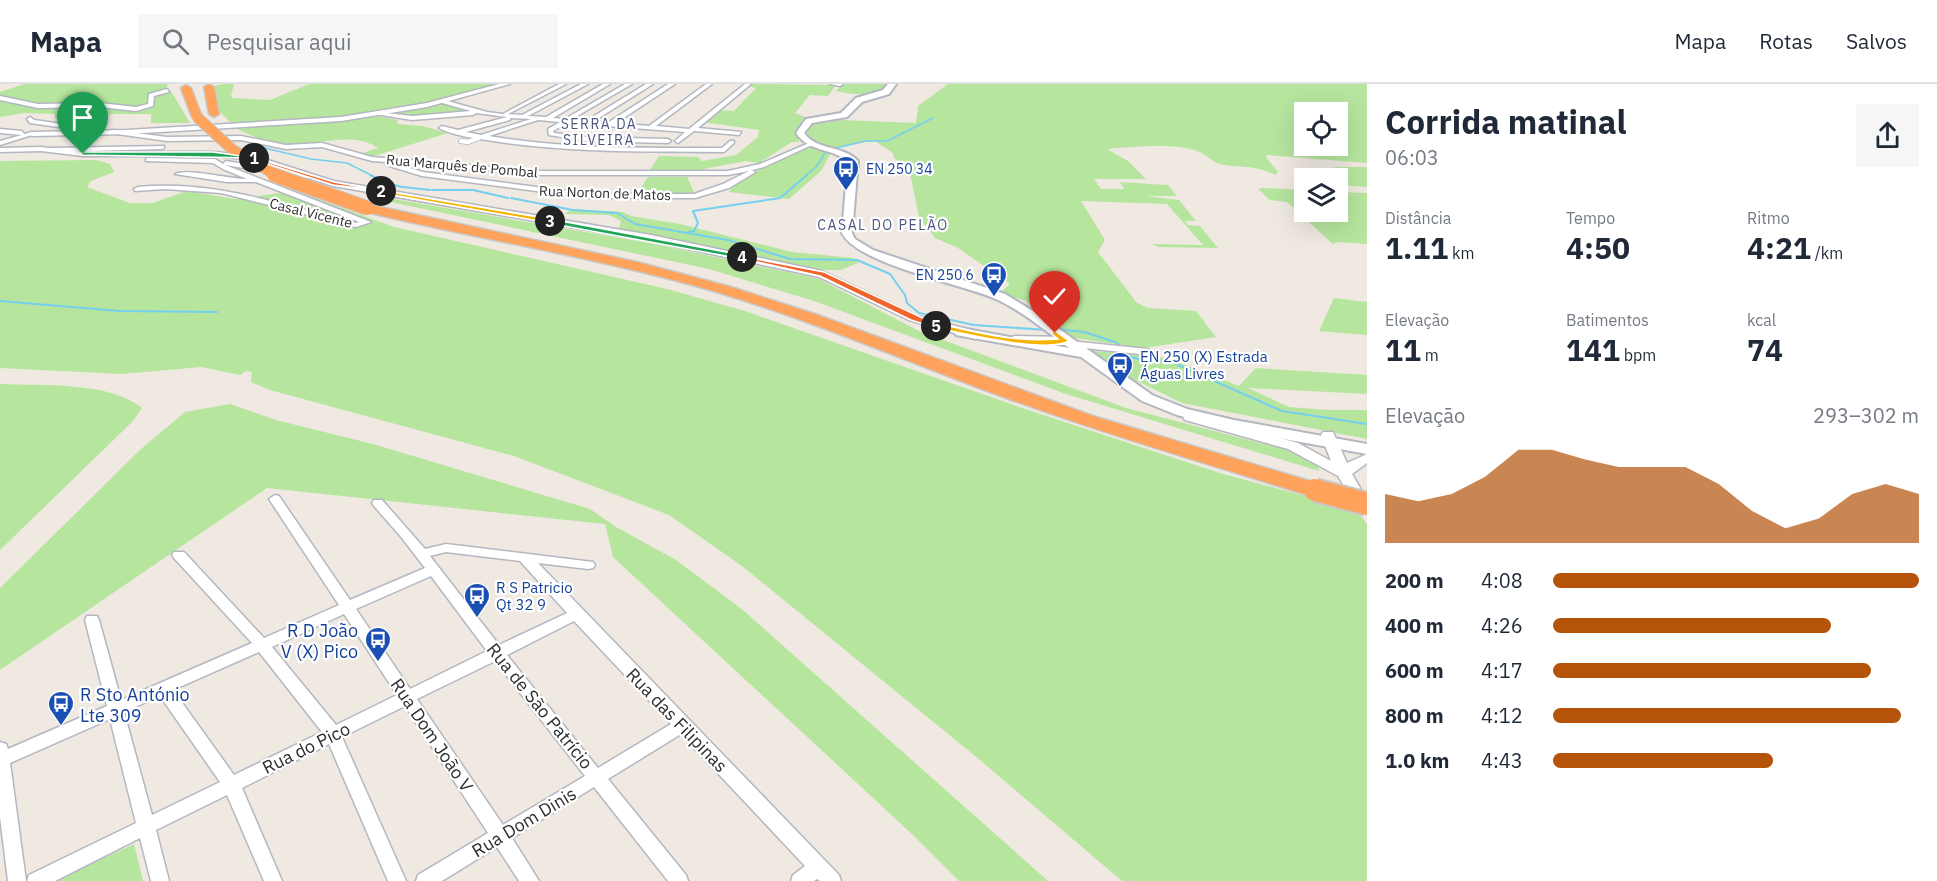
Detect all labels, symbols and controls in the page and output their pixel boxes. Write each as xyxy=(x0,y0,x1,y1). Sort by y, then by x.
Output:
search box xyxy=(138,14,558,68)
text: Mapa xyxy=(30,23,102,60)
icon: search xyxy=(159,25,192,58)
text: Pesquisar aqui xyxy=(207,27,352,56)
text: Mapa xyxy=(1675,27,1726,55)
text: Rotas xyxy=(1759,27,1813,55)
text: Salvos xyxy=(1846,27,1907,55)
pin xyxy=(57,92,108,154)
text: Corrida matinal xyxy=(1385,100,1626,143)
icon: arrive xyxy=(66,101,99,134)
map controls xyxy=(1294,102,1348,222)
button: locate xyxy=(1294,102,1348,156)
button: share xyxy=(1856,104,1919,167)
district label: SERRA DA SILVEIRA xyxy=(561,115,637,149)
pin: 1 xyxy=(239,143,269,173)
text: 06:03 xyxy=(1385,144,1439,171)
text: 1 xyxy=(249,148,259,168)
street label: Rua Marquês de Pombal xyxy=(385,150,539,182)
bus stop icon: EN 250 34 xyxy=(831,154,861,192)
place label: EN 250 34 xyxy=(866,160,933,178)
button: layers xyxy=(1294,168,1348,222)
pin: 2 xyxy=(366,176,396,206)
text: 2 xyxy=(376,181,386,201)
street label: Rua Norton de Matos xyxy=(539,182,671,204)
street label: Casal Vicente xyxy=(268,194,355,232)
pin: 3 xyxy=(535,206,565,236)
text: Distância xyxy=(1385,208,1451,228)
text: Tempo xyxy=(1566,208,1615,228)
text: Ritmo xyxy=(1747,208,1790,228)
text: 3 xyxy=(545,211,555,231)
district label: CASAL DO PELÃO xyxy=(817,216,949,234)
text: 1.11 xyxy=(1385,228,1448,267)
text: 4:50 xyxy=(1566,228,1630,267)
text: 4:21 xyxy=(1747,228,1811,267)
pin: 4 xyxy=(727,242,757,272)
text: km xyxy=(1448,243,1475,263)
text: /km xyxy=(1811,243,1843,263)
text: 4 xyxy=(737,247,747,267)
bus stop icon: EN 250 6 xyxy=(979,260,1009,298)
place label: EN 250 6 xyxy=(916,266,974,284)
pin xyxy=(1029,271,1080,333)
icon: check xyxy=(1038,280,1071,313)
text: Elevação xyxy=(1385,310,1449,330)
text: Batimentos xyxy=(1566,310,1649,330)
text: kcal xyxy=(1747,310,1776,330)
pin: 5 xyxy=(921,311,951,341)
text: 5 xyxy=(931,316,941,336)
text: 11 xyxy=(1385,330,1421,369)
text: 141 xyxy=(1566,330,1620,369)
text: 74 xyxy=(1747,330,1783,369)
text: m xyxy=(1421,345,1439,365)
text: bpm xyxy=(1620,345,1656,365)
place label: EN 250 (X) Estrada Águas Livres xyxy=(1140,347,1268,383)
bus stop icon: EN 250 (X) Estrada Águas Livres xyxy=(1105,350,1135,388)
text: Elevação xyxy=(1385,402,1465,429)
text: 293–302 m xyxy=(1813,402,1919,429)
text: 200 m xyxy=(1385,567,1444,594)
text: 4:08 xyxy=(1481,567,1523,594)
place label: R S Patricio Qt 32 9 xyxy=(496,578,573,614)
bus stop icon: R S Patricio Qt 32 9 xyxy=(462,581,492,619)
text: 400 m xyxy=(1385,612,1444,639)
text: 4:26 xyxy=(1481,612,1523,639)
place label: R D João V (X) Pico xyxy=(281,619,358,663)
bus stop icon: R D João V (X) Pico xyxy=(363,625,393,663)
street label: Rua de São Patrício xyxy=(482,638,598,774)
text: 600 m xyxy=(1385,657,1444,684)
text: 4:17 xyxy=(1481,657,1523,684)
street label: Rua das Filipinas xyxy=(621,663,733,777)
street label: Rua Dom João V xyxy=(386,674,478,796)
place label: R Sto António Lte 309 xyxy=(80,683,190,727)
bus stop icon: R Sto António Lte 309 xyxy=(46,689,76,727)
text: 800 m xyxy=(1385,702,1444,729)
text: 4:12 xyxy=(1481,702,1523,729)
street label: Rua do Pico xyxy=(258,717,354,779)
text: 1.0 km xyxy=(1385,747,1449,774)
text: 4:43 xyxy=(1481,747,1523,774)
street label: Rua Dom Dinis xyxy=(468,782,580,862)

